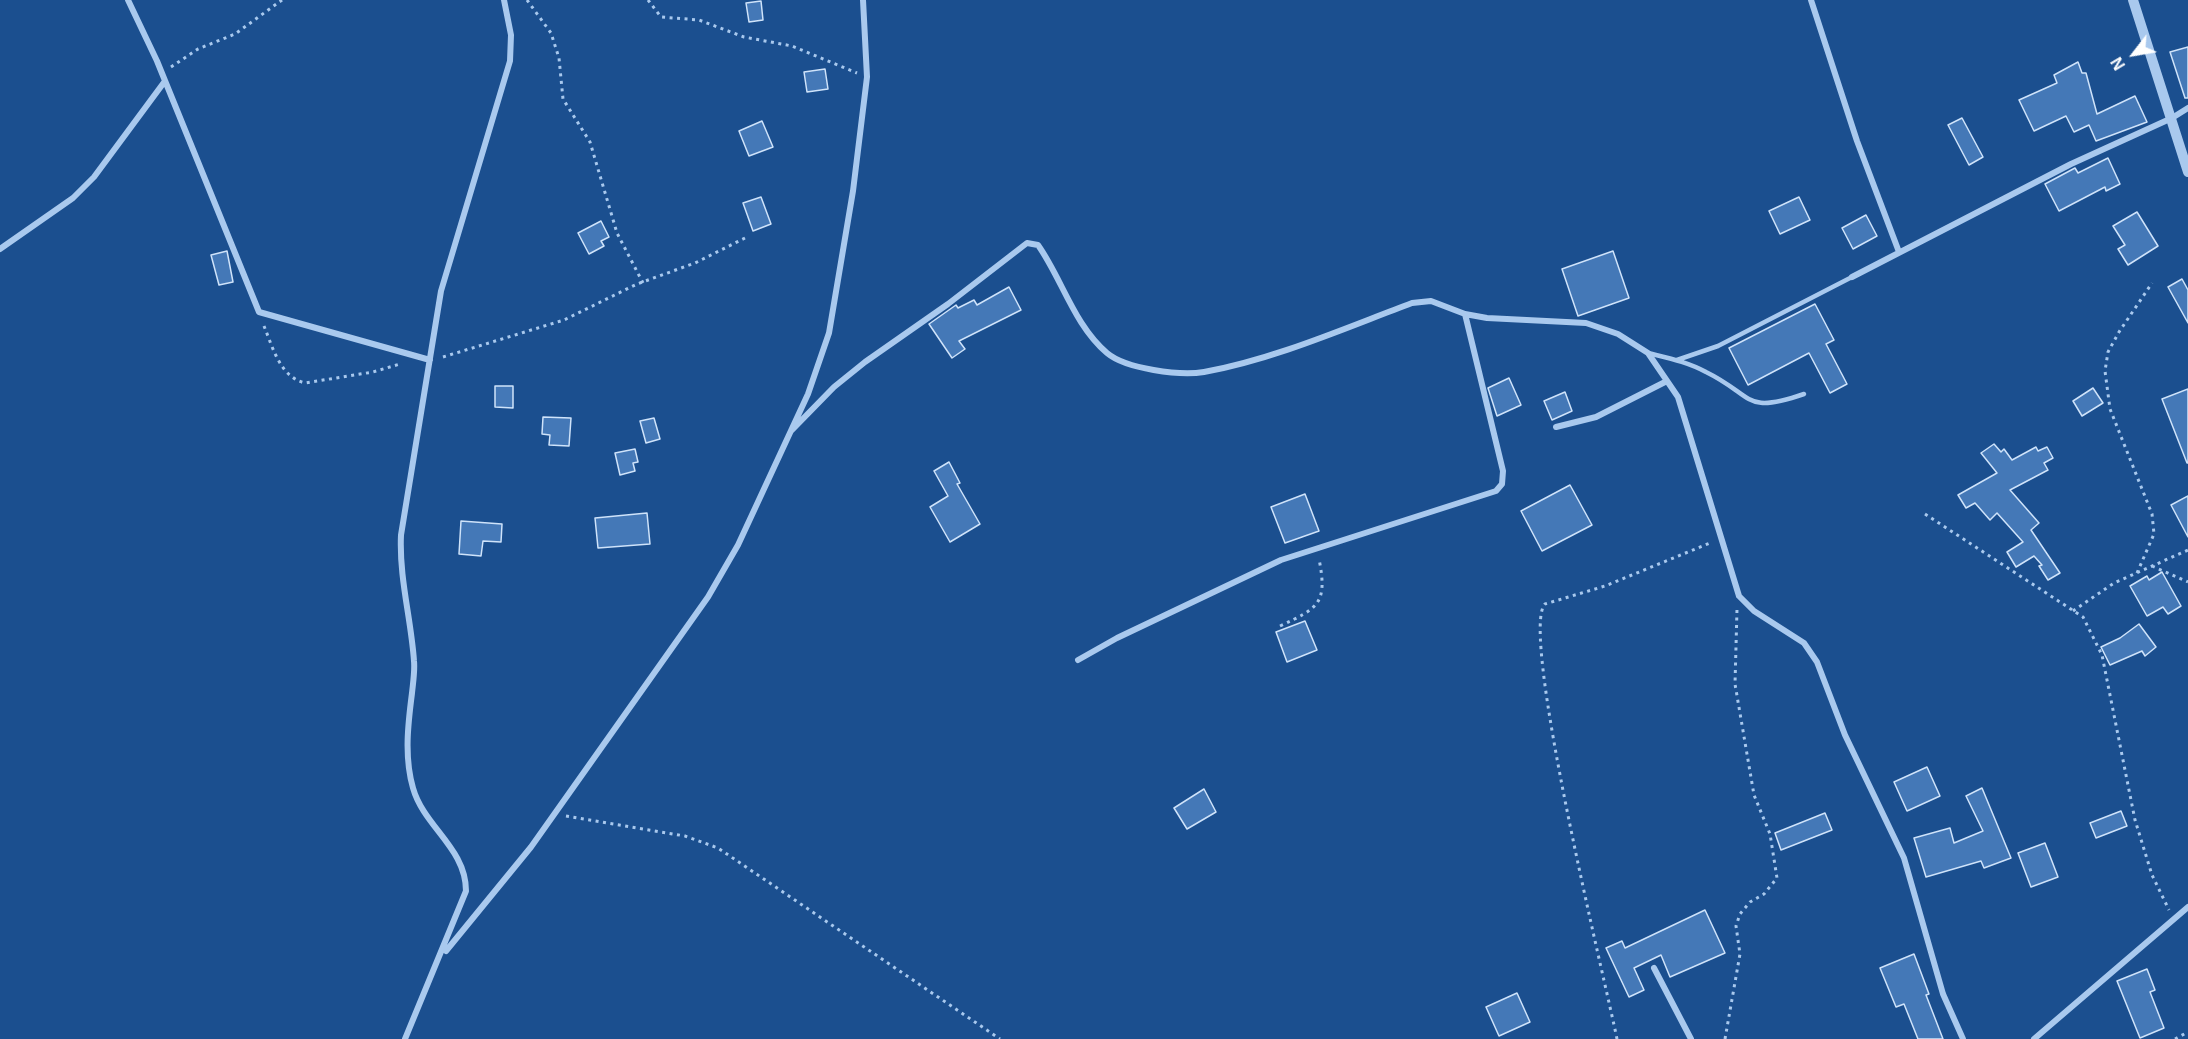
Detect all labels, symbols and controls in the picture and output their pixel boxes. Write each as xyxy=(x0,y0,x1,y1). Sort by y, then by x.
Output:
north arrow xyxy=(2104,24,2164,84)
text: N xyxy=(2108,54,2128,73)

